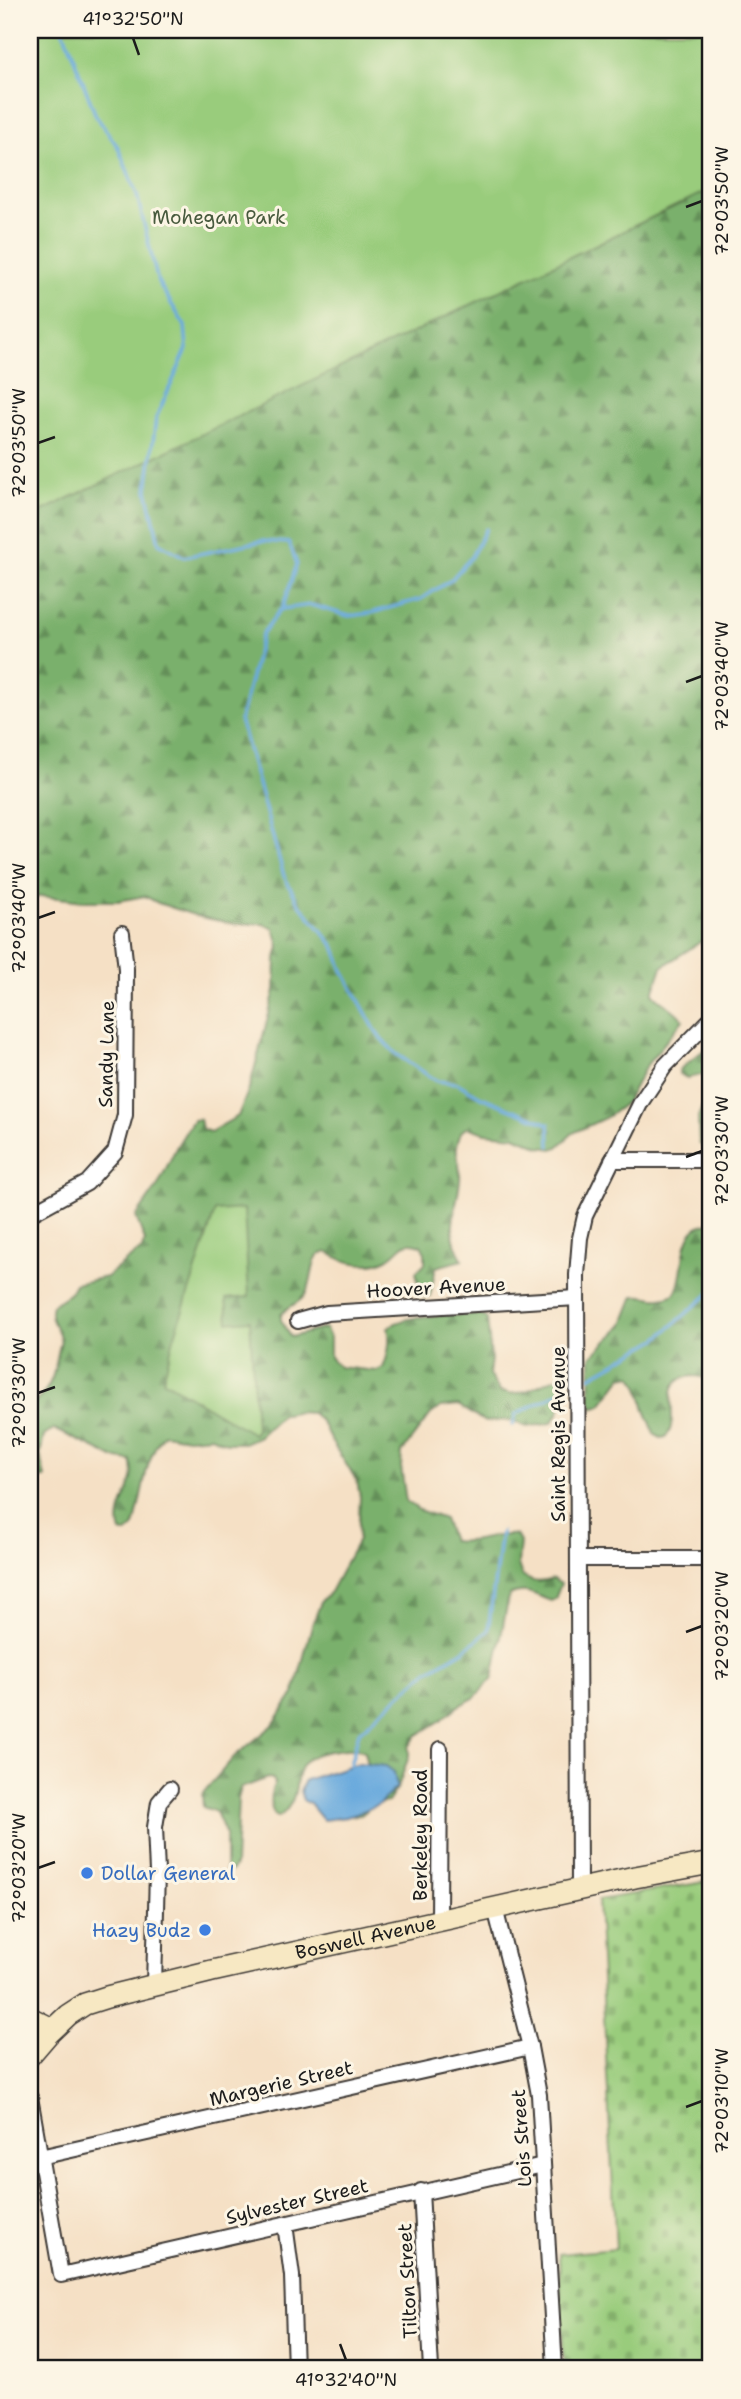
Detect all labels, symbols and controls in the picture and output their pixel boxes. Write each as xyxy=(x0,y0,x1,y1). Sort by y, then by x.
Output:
text: 41°32'50"N xyxy=(82,7,184,31)
text: 72°03'50"W xyxy=(710,146,734,256)
park label: Mohegan Park xyxy=(152,205,286,230)
text: 72°03'50"W xyxy=(7,388,31,498)
text: 72°03'40"W xyxy=(710,621,734,731)
text: 72°03'40"W xyxy=(7,863,31,973)
street label: Sandy Lane xyxy=(93,1000,120,1108)
text: 72°03'30"W xyxy=(710,1096,734,1206)
street label: Hoover Avenue xyxy=(366,1271,506,1304)
text: 72°03'30"W xyxy=(7,1338,31,1448)
street label: Saint Regis Avenue xyxy=(546,1346,571,1522)
text: 72°03'20"W xyxy=(710,1571,734,1681)
street label: Berkeley Road xyxy=(408,1769,433,1901)
text: 72°03'20"W xyxy=(7,1813,31,1923)
place label: Dollar General xyxy=(101,1861,235,1886)
marker: Dollar General xyxy=(79,1865,95,1881)
street label: Boswell Avenue xyxy=(293,1910,438,1965)
place label: Hazy Budz xyxy=(92,1918,191,1943)
marker: Hazy Budz xyxy=(197,1922,213,1938)
text: 72°03'10"W xyxy=(710,2048,734,2154)
street label: Margerie Street xyxy=(207,2055,355,2112)
street label: Lois Street xyxy=(506,2088,537,2188)
street label: Sylvester Street xyxy=(224,2173,371,2230)
street label: Tilton Street xyxy=(392,2223,423,2339)
text: 41°32'40"N xyxy=(295,2368,397,2392)

